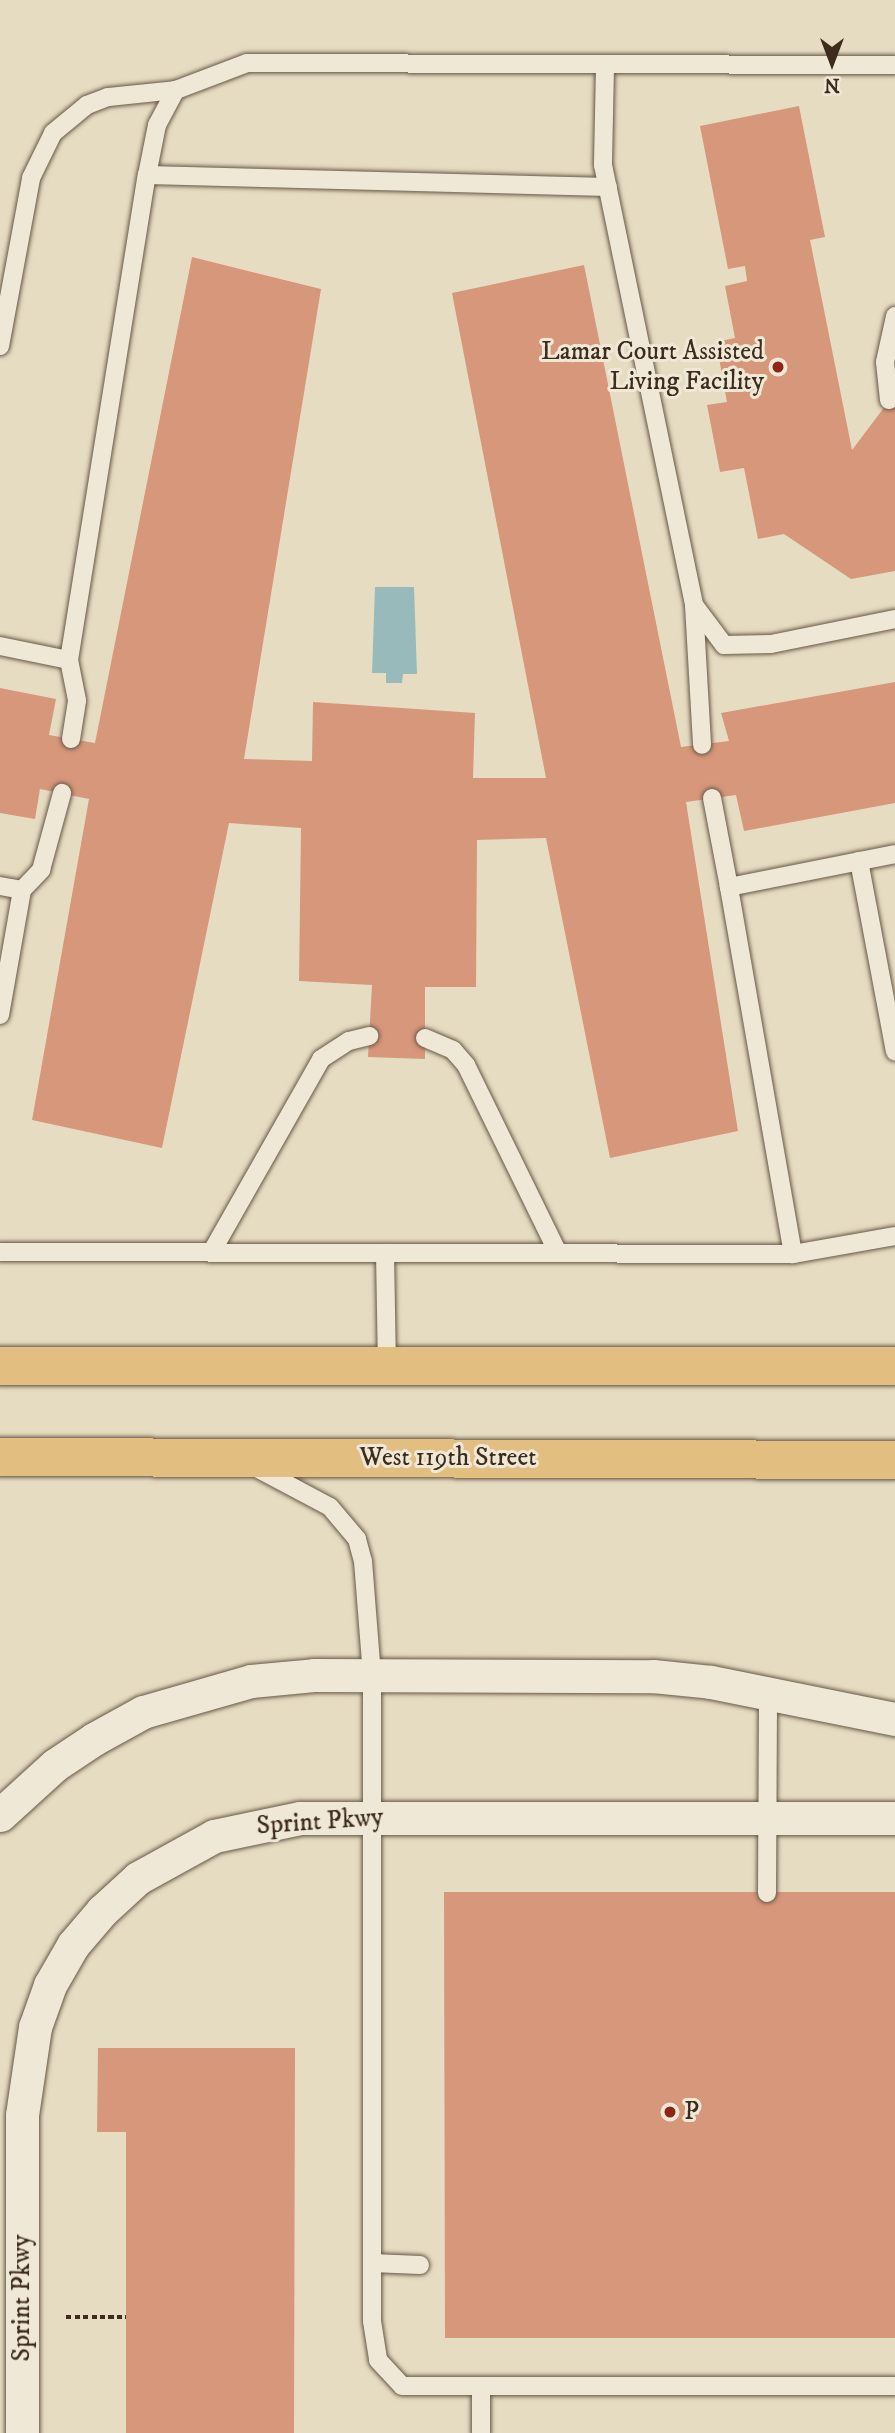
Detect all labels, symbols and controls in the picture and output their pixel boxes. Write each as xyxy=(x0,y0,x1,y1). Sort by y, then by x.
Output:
north arrow xyxy=(797,28,867,98)
text: N xyxy=(824,73,840,96)
place label: Lamar Court Assisted Living Facility xyxy=(541,336,764,398)
marker: Lamar Court Assisted Living Facility xyxy=(770,359,786,375)
street label: West 119th Street xyxy=(360,1442,536,1474)
street label: Sprint Pkwy xyxy=(255,1802,385,1842)
place label: P xyxy=(684,2096,699,2128)
marker: P xyxy=(662,2104,678,2120)
street label: Sprint Pkwy xyxy=(6,2234,38,2362)

